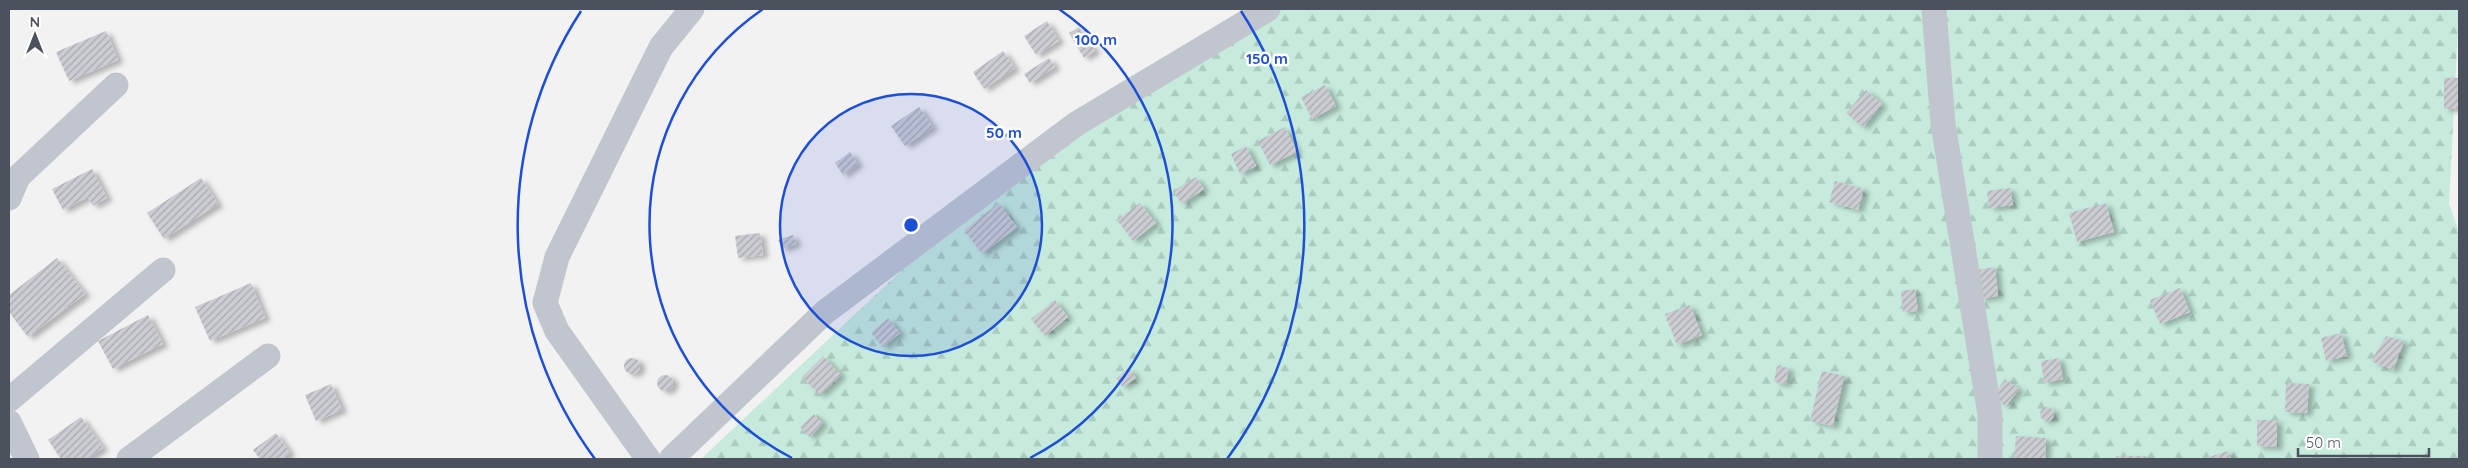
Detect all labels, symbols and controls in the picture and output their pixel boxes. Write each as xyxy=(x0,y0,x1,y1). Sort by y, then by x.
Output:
north arrow xyxy=(10,10,60,60)
text: N xyxy=(30,13,40,31)
text: 100 m xyxy=(1075,30,1117,49)
text: 150 m xyxy=(1246,49,1288,68)
text: 50 m xyxy=(986,123,1022,142)
centre of rings xyxy=(902,216,920,234)
scale bar xyxy=(2298,426,2429,458)
text: 50 m xyxy=(2306,433,2341,452)

